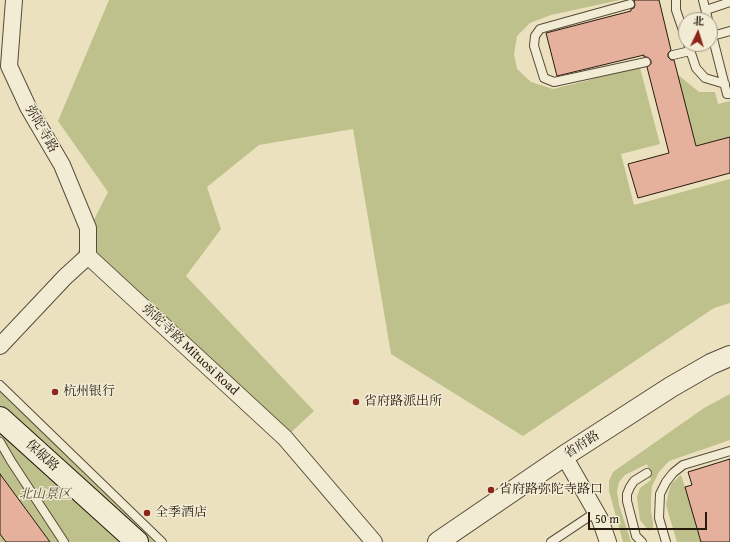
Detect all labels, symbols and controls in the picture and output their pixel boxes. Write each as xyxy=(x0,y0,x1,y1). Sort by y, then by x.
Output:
north arrow xyxy=(678,12,718,52)
text: 北 xyxy=(693,13,705,29)
street label: 弥陀寺路 xyxy=(21,103,61,155)
street label: 弥陀寺路 Mituosi Road xyxy=(138,301,242,399)
place label: 杭州银行 xyxy=(63,384,115,400)
marker: 杭州银行 xyxy=(50,387,60,397)
place label: 省府路派出所 xyxy=(364,394,442,410)
marker: 省府路派出所 xyxy=(351,397,361,407)
street label: 省府路 xyxy=(561,428,603,462)
street label: 保俶路 xyxy=(22,437,62,475)
place label: 省府路弥陀寺路口 xyxy=(499,482,603,498)
marker: 省府路弥陀寺路口 xyxy=(486,485,496,495)
park label: 北山景区 xyxy=(19,487,71,503)
scale bar xyxy=(590,504,709,530)
place label: 全季酒店 xyxy=(155,505,207,521)
marker: 全季酒店 xyxy=(142,508,152,518)
text: 50 m xyxy=(595,510,619,527)

